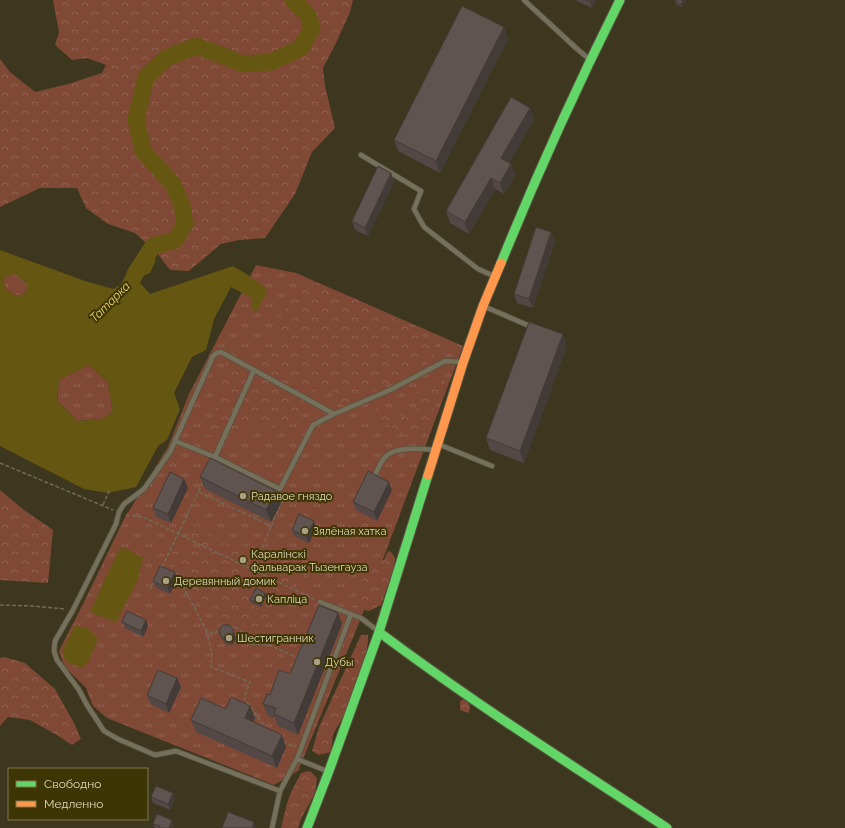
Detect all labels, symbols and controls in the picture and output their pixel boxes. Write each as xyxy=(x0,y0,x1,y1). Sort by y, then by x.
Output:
water label: Татарка xyxy=(87,279,133,325)
place label: Радавое гняздо xyxy=(251,490,333,503)
marker: Радавое гняздо xyxy=(238,491,248,501)
place label: Зялёная хатка xyxy=(313,525,387,538)
marker: Зялёная хатка xyxy=(300,526,310,536)
place label: Каралінскі фальварак Тызенгауза xyxy=(251,548,368,574)
marker: Каралінскі фальварак Тызенгауза xyxy=(238,555,248,565)
place label: Деревянный домик xyxy=(174,575,276,588)
marker: Деревянный домик xyxy=(161,576,171,586)
place label: Капліца xyxy=(267,593,307,606)
marker: Капліца xyxy=(254,594,264,604)
place label: Шестигранник xyxy=(237,632,314,645)
marker: Шестигранник xyxy=(224,633,234,643)
place label: Дубы xyxy=(325,656,353,669)
marker: Дубы xyxy=(312,657,322,667)
legend xyxy=(8,768,148,820)
text: Свободно xyxy=(44,777,101,791)
text: Медленно xyxy=(44,797,103,811)

